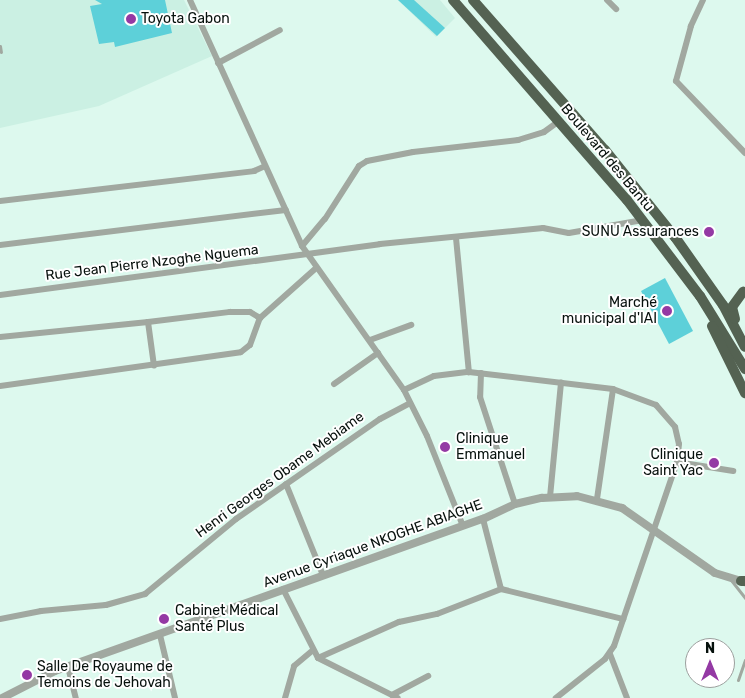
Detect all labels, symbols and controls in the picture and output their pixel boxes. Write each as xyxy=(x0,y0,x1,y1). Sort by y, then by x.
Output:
place label: Toyota Gabon xyxy=(141,11,230,27)
marker: Toyota Gabon xyxy=(125,13,137,25)
street label: Boulevard des Bantu xyxy=(557,101,657,215)
place label: SUNU Assurances xyxy=(581,224,699,240)
marker: SUNU Assurances xyxy=(703,226,715,238)
street label: Rue Jean Pierre Nzoghe Nguema xyxy=(44,242,260,284)
place label: Marché municipal d'IAI xyxy=(562,295,657,328)
marker: Marché municipal d'IAI xyxy=(661,305,673,317)
street label: Henri Georges Obame Mebiame xyxy=(193,408,367,542)
place label: Clinique Emmanuel xyxy=(456,431,525,464)
marker: Clinique Emmanuel xyxy=(438,440,452,454)
place label: Clinique Saint Yac xyxy=(643,447,703,480)
marker: Clinique Saint Yac xyxy=(707,456,721,470)
street label: Avenue Cyriaque NKOGHE ABIAGHE xyxy=(261,496,485,592)
place label: Cabinet Médical Santé Plus xyxy=(175,603,278,636)
marker: Cabinet Médical Santé Plus xyxy=(157,612,171,626)
north arrow xyxy=(685,638,735,688)
text: N xyxy=(705,640,715,657)
place label: Salle De Royaume de Temoins de Jehovah xyxy=(37,659,173,692)
marker: Salle De Royaume de Temoins de Jehovah xyxy=(21,669,33,681)

